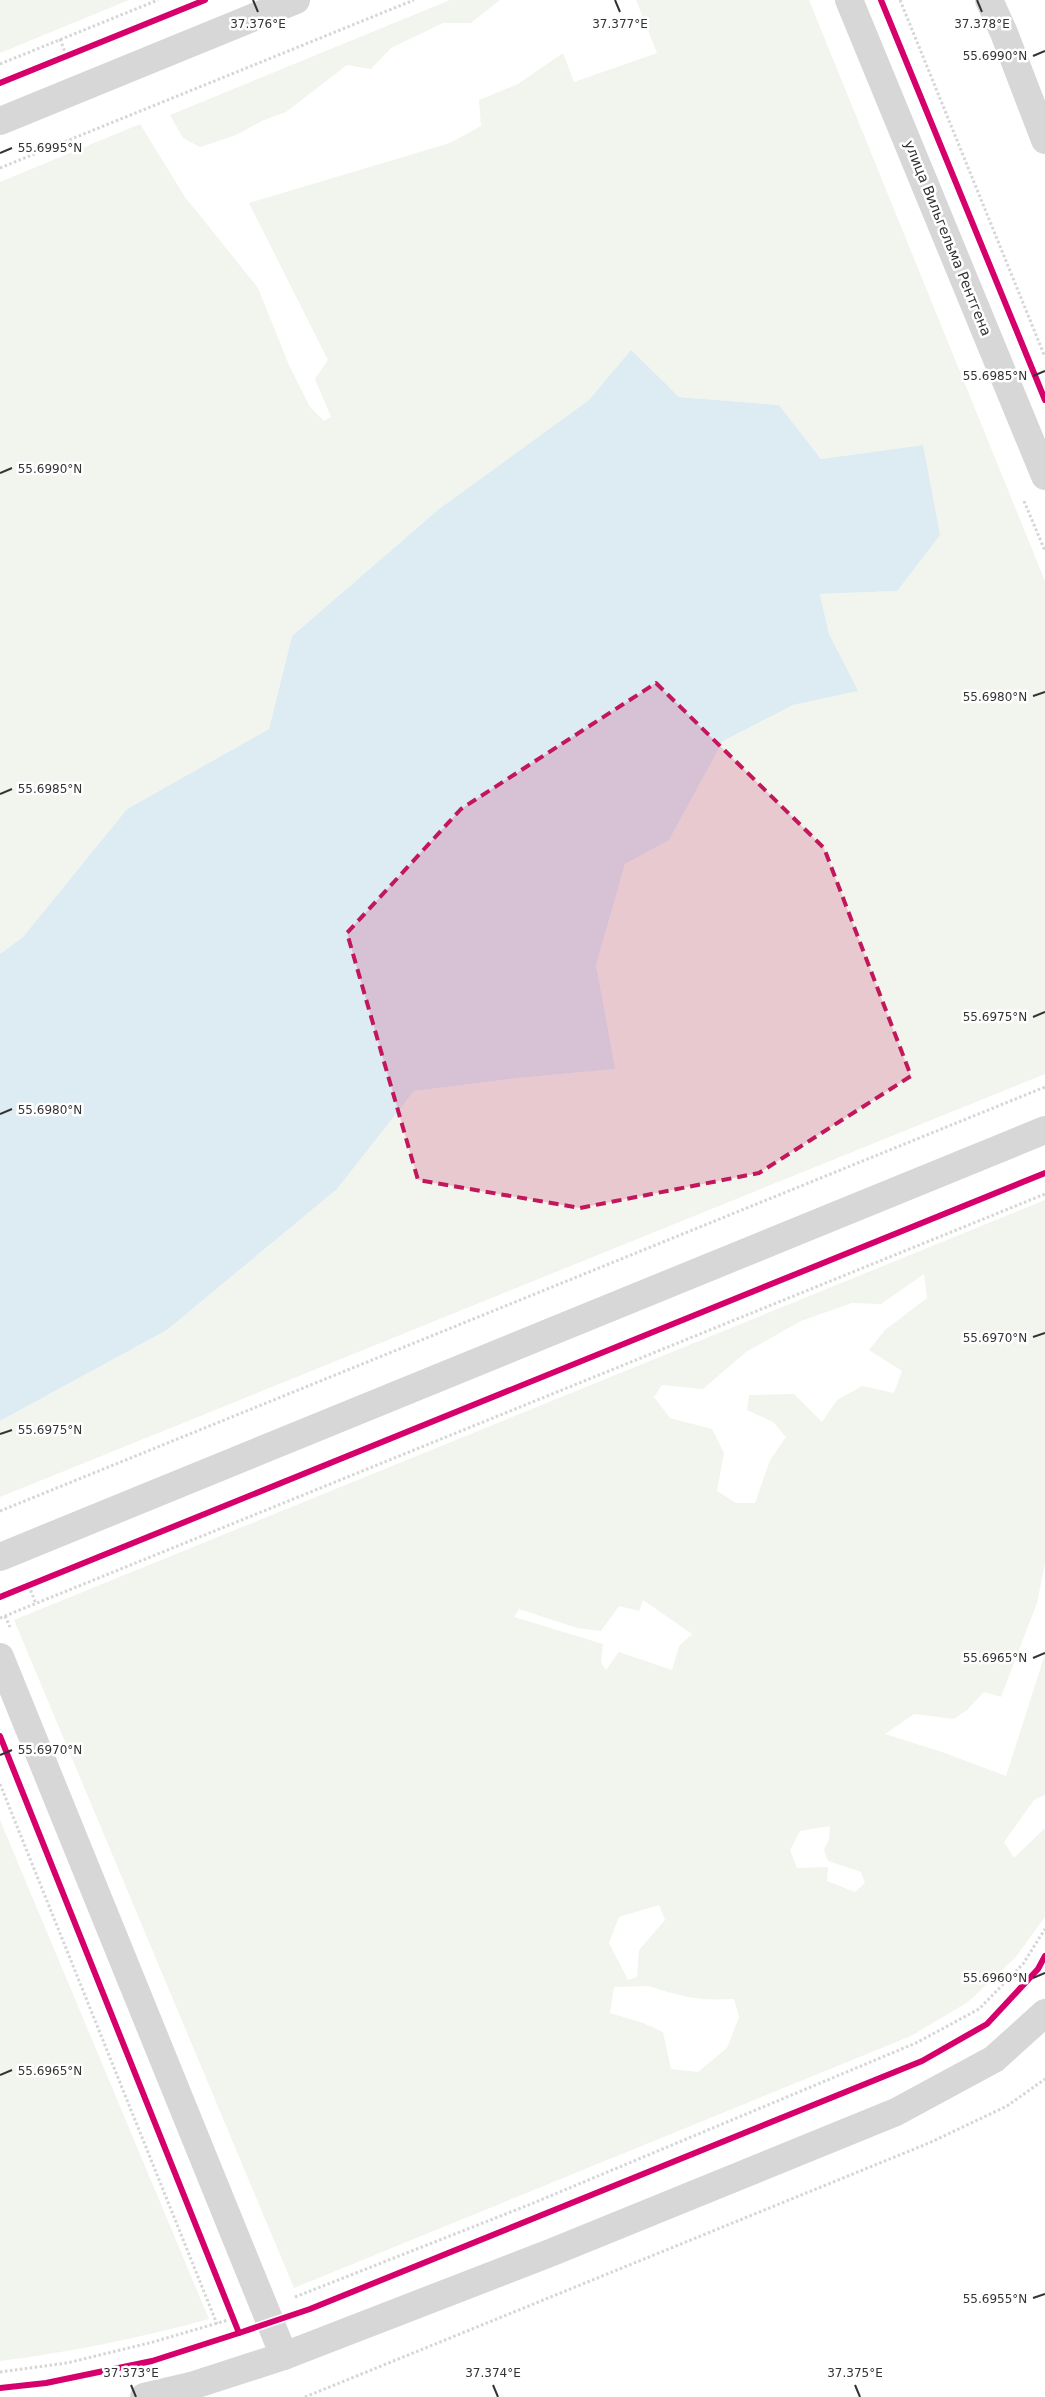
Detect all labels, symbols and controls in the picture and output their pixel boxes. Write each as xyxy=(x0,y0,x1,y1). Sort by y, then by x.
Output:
text: 37.376°E xyxy=(230,17,286,31)
text: 37.377°E xyxy=(592,17,648,31)
text: 37.378°E xyxy=(954,17,1010,31)
text: 55.6990°N xyxy=(963,49,1027,63)
street label: улица Вильгельма Рентгена xyxy=(901,138,995,338)
text: 55.6995°N xyxy=(18,141,82,155)
text: 55.6985°N xyxy=(963,369,1027,383)
text: 55.6990°N xyxy=(18,462,82,476)
text: 55.6980°N xyxy=(963,690,1027,704)
text: 55.6985°N xyxy=(18,782,82,796)
text: 55.6975°N xyxy=(963,1010,1027,1024)
text: 55.6980°N xyxy=(18,1103,82,1117)
text: 55.6970°N xyxy=(963,1331,1027,1345)
text: 55.6975°N xyxy=(18,1423,82,1437)
text: 55.6965°N xyxy=(963,1651,1027,1665)
text: 55.6970°N xyxy=(18,1743,82,1757)
text: 55.6960°N xyxy=(963,1971,1027,1985)
text: 55.6965°N xyxy=(18,2064,82,2078)
text: 55.6955°N xyxy=(963,2292,1027,2306)
text: 37.373°E xyxy=(103,2366,159,2380)
text: 37.374°E xyxy=(465,2366,521,2380)
text: 37.375°E xyxy=(827,2366,883,2380)

